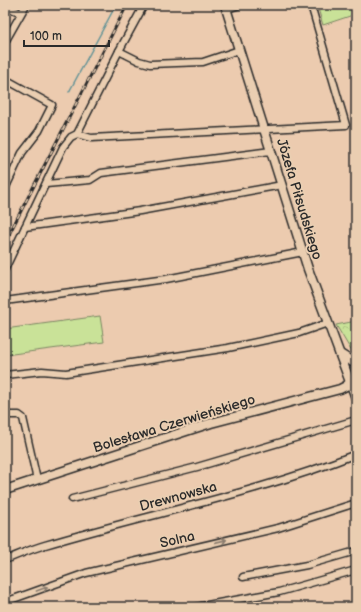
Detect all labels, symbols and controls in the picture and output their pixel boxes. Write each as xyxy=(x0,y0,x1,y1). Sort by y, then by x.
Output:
scale bar xyxy=(24,22,109,48)
text: 100 m xyxy=(30,29,62,44)
street label: Józefa Piłsudskiego xyxy=(273,137,326,262)
street label: Bolesława Czerwieńskiego xyxy=(91,391,257,456)
street label: Drewnowska xyxy=(138,478,219,515)
street label: Solna xyxy=(158,527,196,552)
one-way arrow xyxy=(214,537,227,545)
one-way arrow xyxy=(35,585,48,592)

